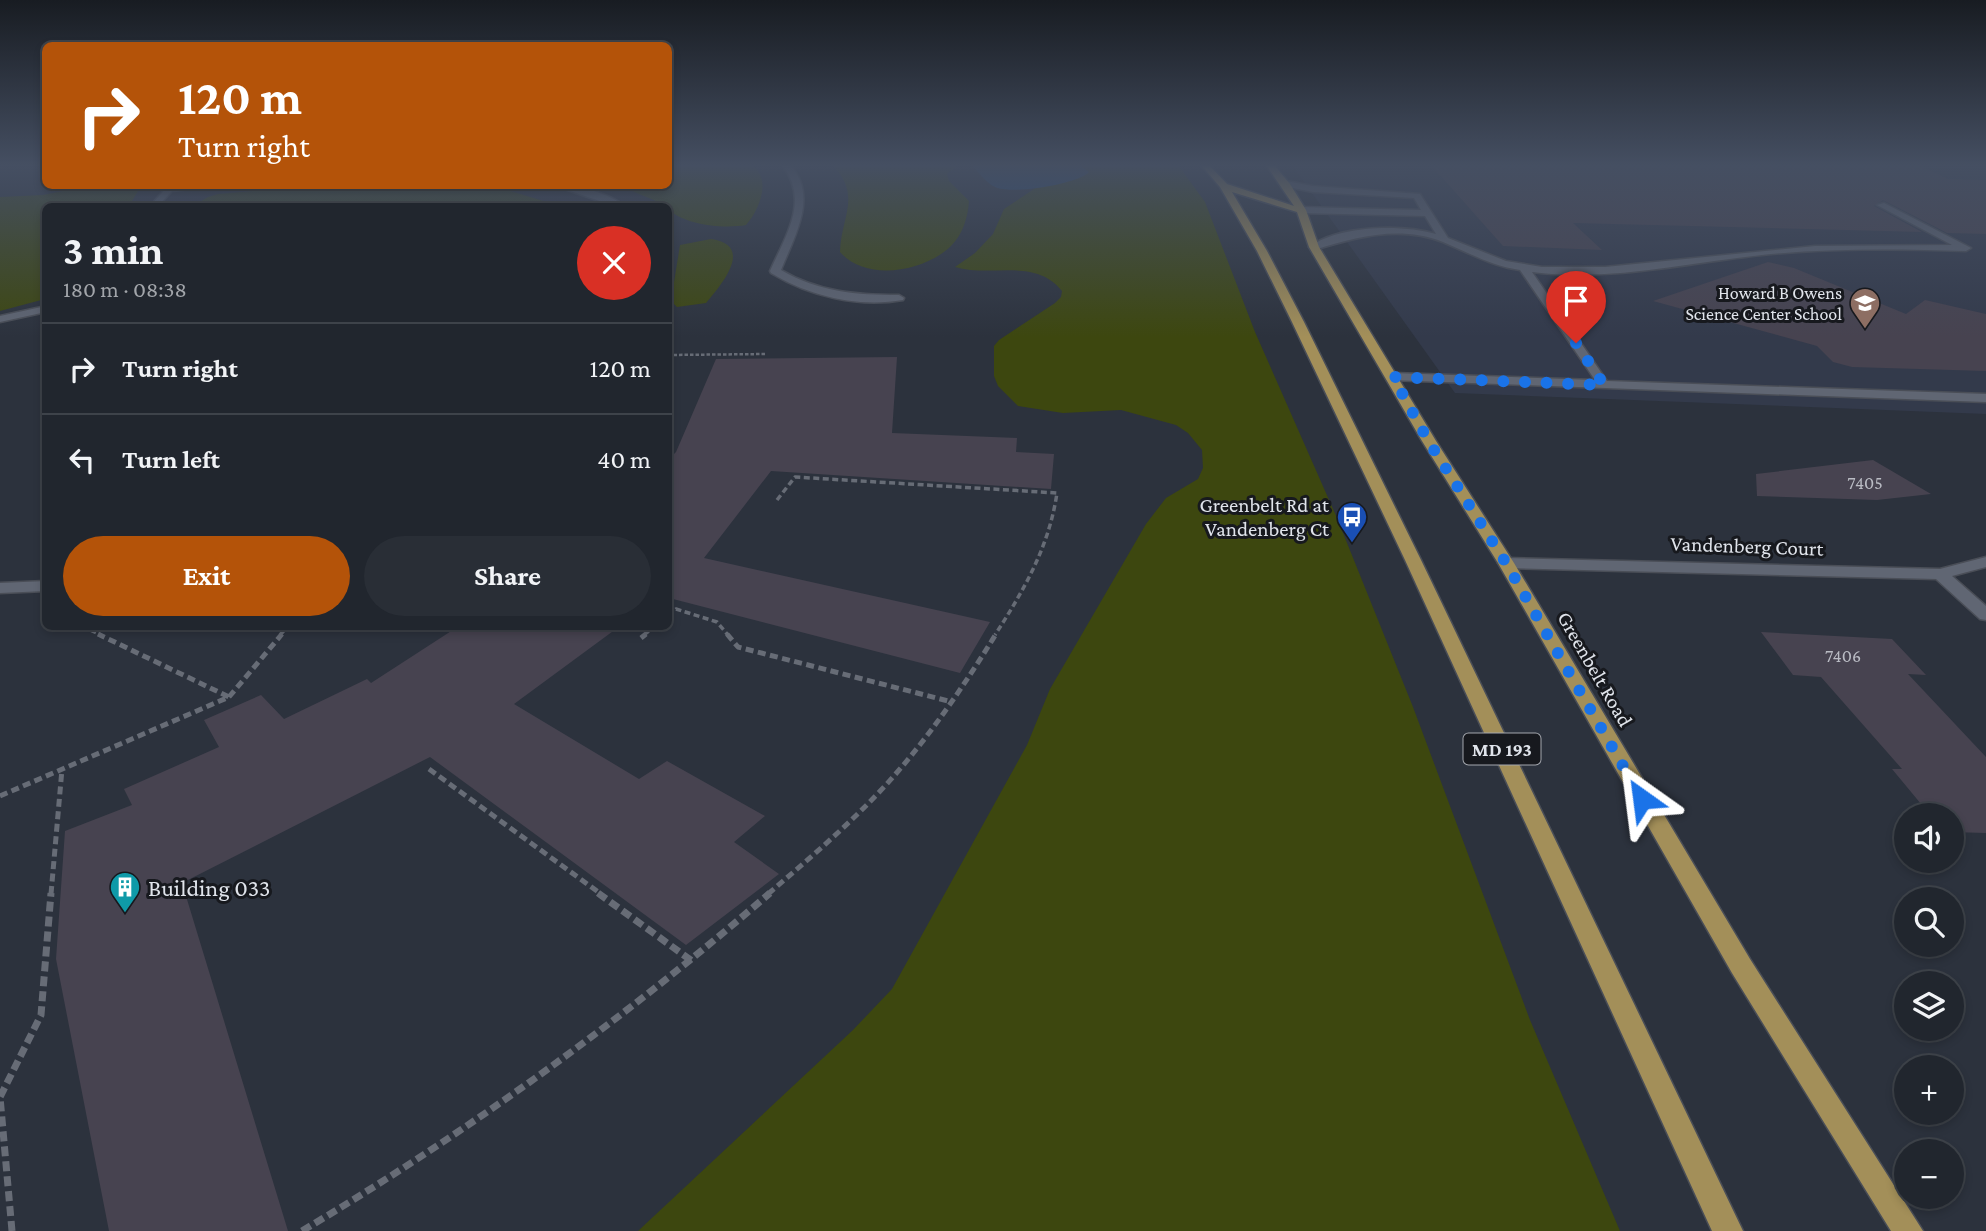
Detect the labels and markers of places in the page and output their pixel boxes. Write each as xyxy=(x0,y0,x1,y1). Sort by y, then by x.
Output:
pin xyxy=(1546,271,1606,343)
place label: Howard B Owens Science Center School xyxy=(1685,283,1842,324)
school or university icon: Howard B Owens Science Center School xyxy=(1848,286,1882,330)
place label: Greenbelt Rd at Vandenberg Ct xyxy=(1199,493,1330,541)
bus stop icon: Greenbelt Rd at Vandenberg Ct xyxy=(1335,500,1369,544)
building icon: Building 033 xyxy=(108,870,142,914)
place label: Building 033 xyxy=(148,874,270,901)

